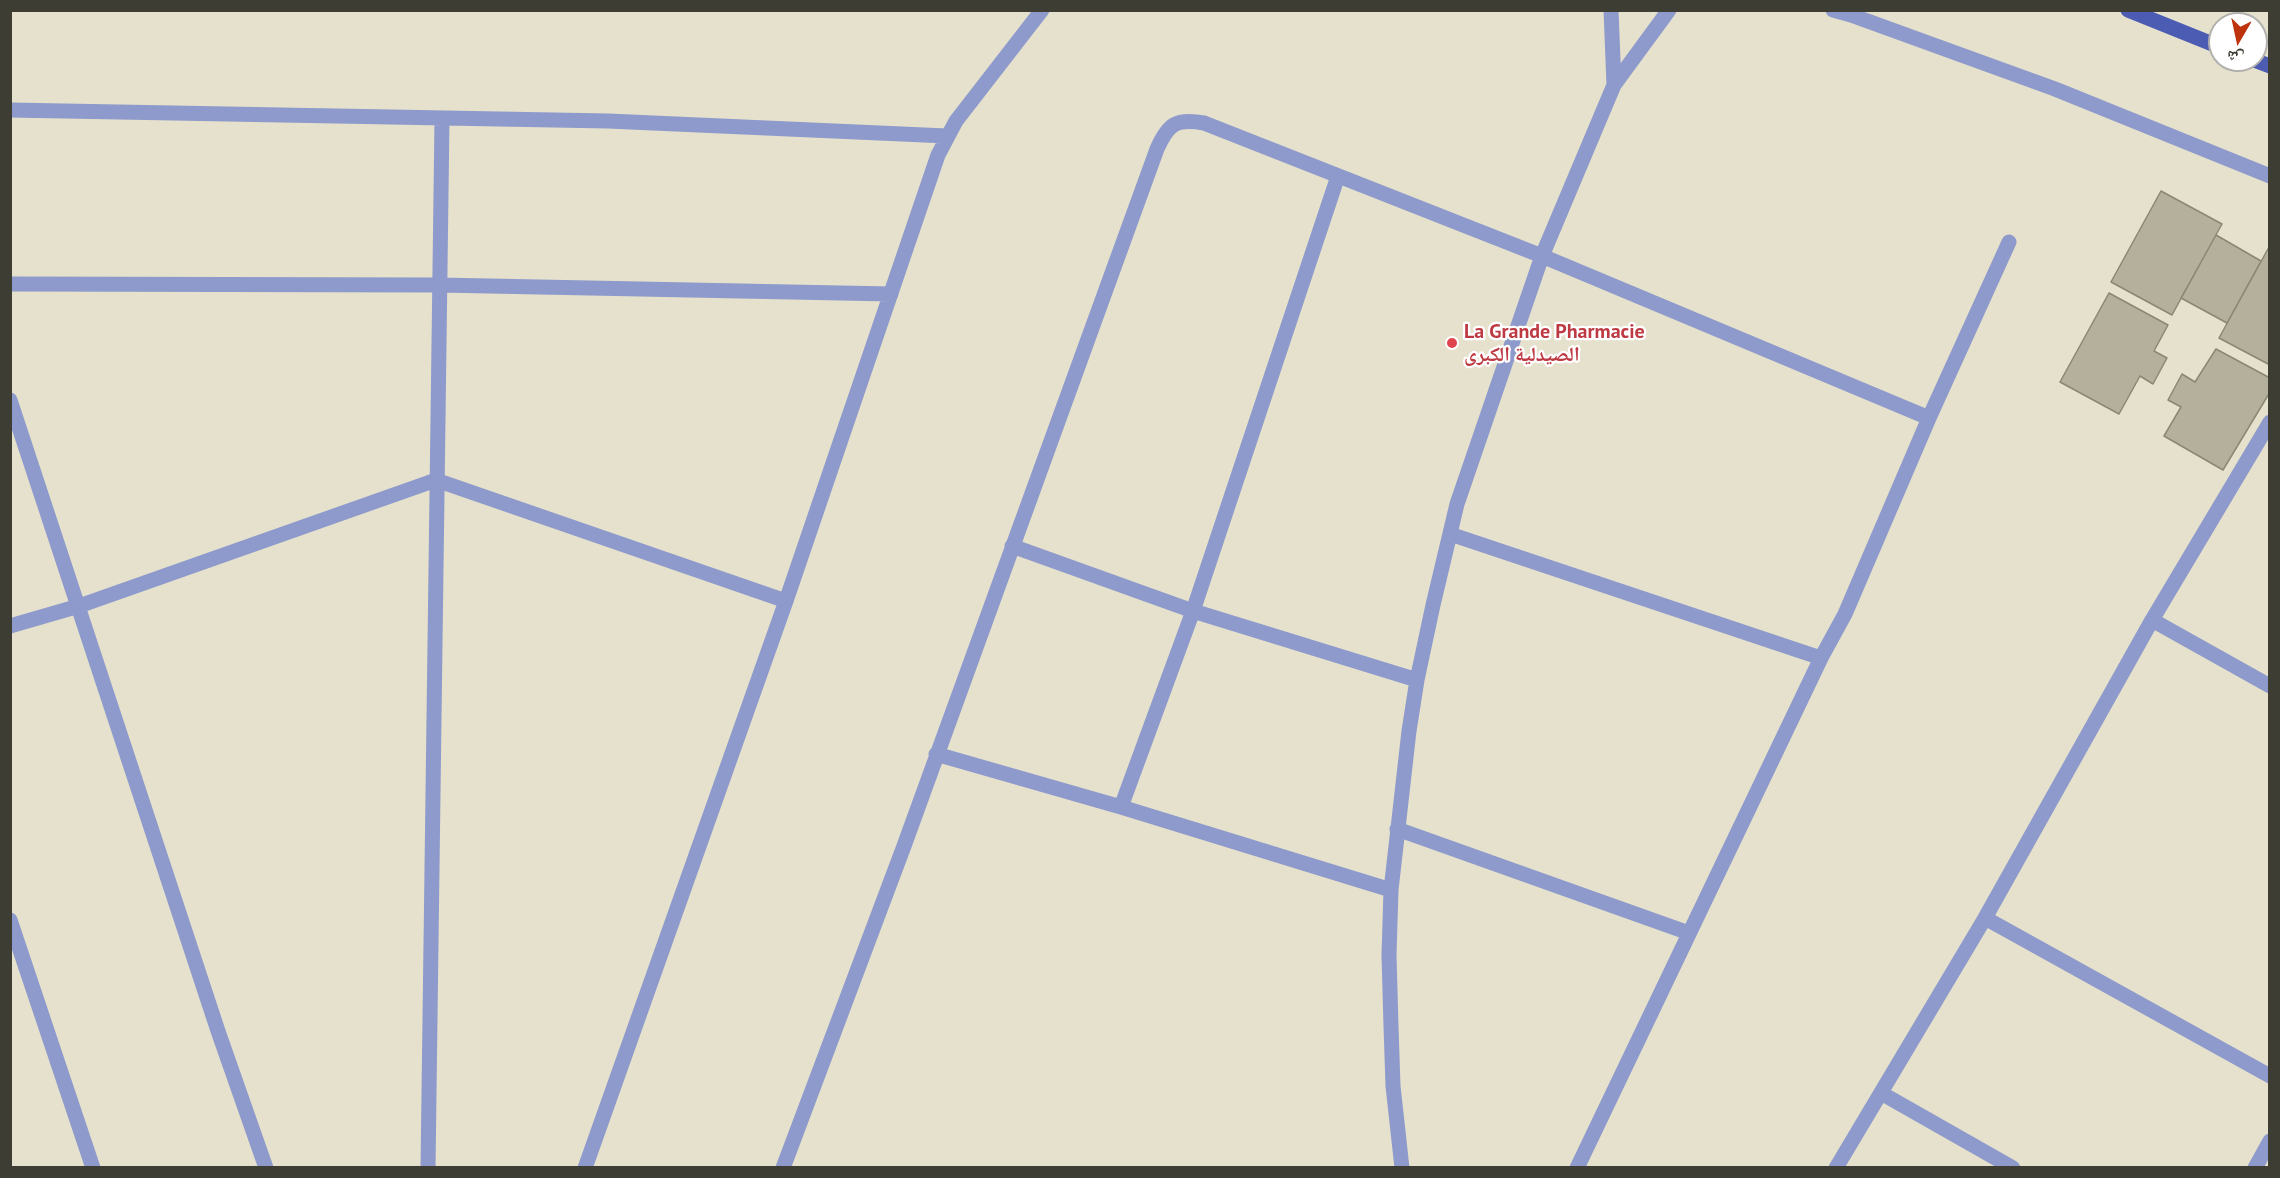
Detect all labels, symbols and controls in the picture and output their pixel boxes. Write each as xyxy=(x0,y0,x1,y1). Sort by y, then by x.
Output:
north arrow xyxy=(2208,12,2268,72)
text: ش xyxy=(2226,47,2245,69)
place label: La Grande Pharmacie الصيدلية الكبرى xyxy=(1464,320,1645,367)
marker: La Grande Pharmacie الصيدلية الكبرى xyxy=(1445,336,1459,350)

